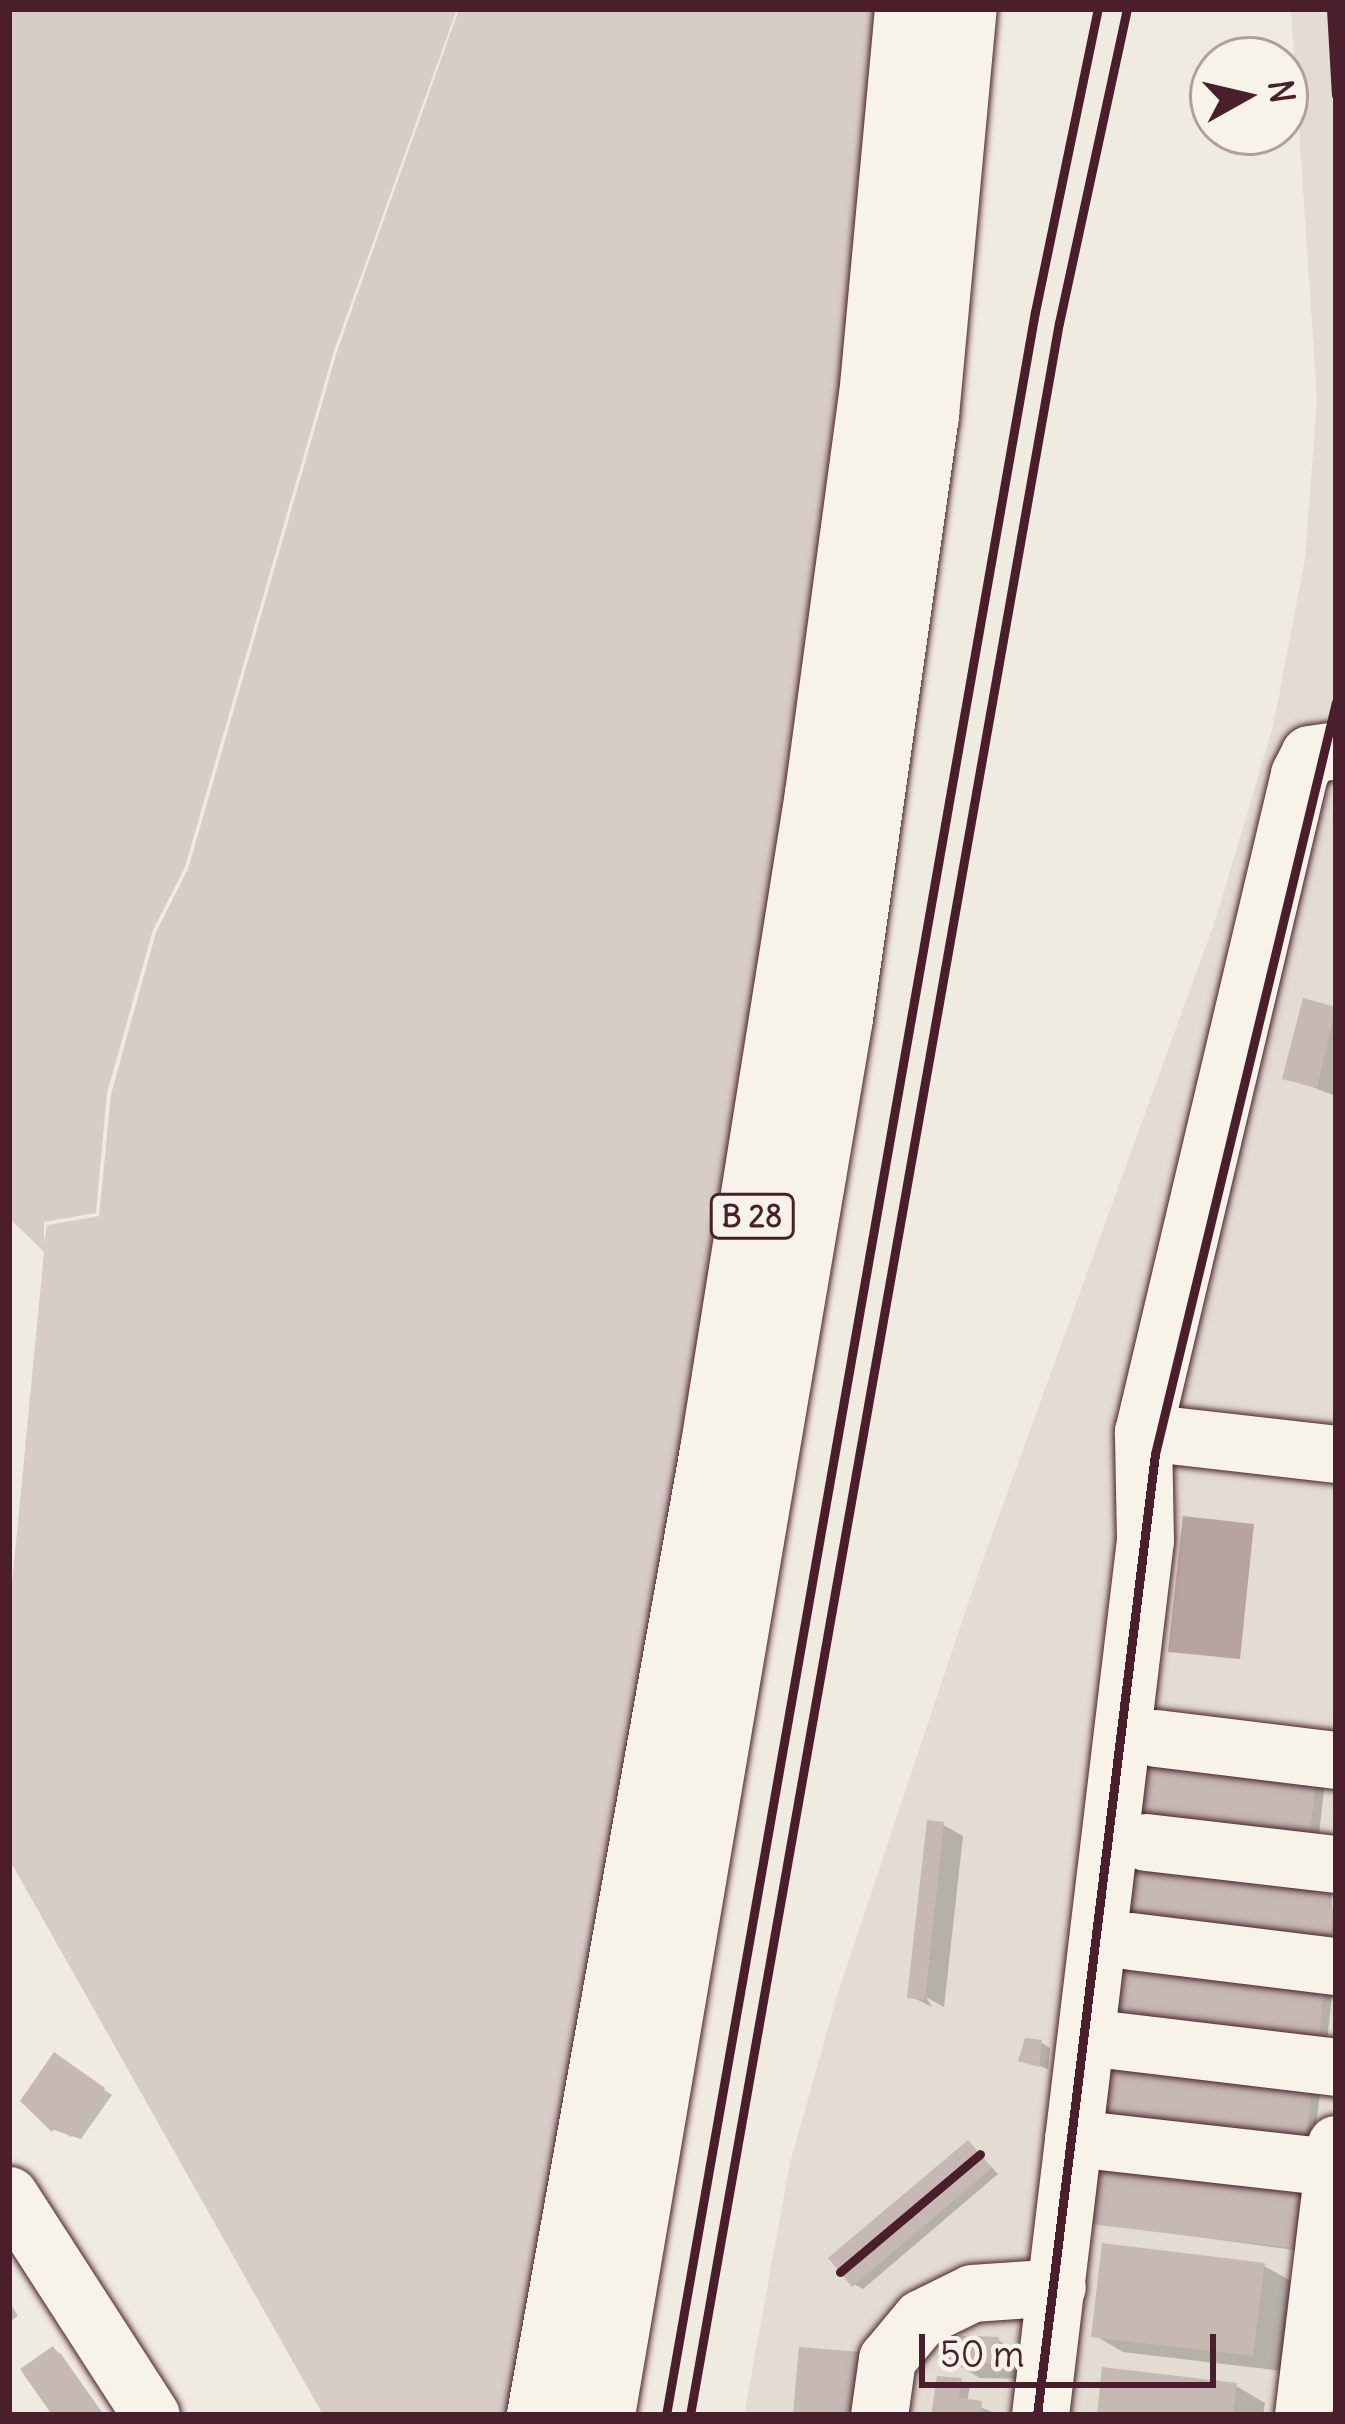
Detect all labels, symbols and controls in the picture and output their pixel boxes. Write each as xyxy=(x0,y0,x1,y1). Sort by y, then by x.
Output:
north arrow xyxy=(1189,36,1309,156)
text: N xyxy=(1259,77,1304,106)
road number: B 28 xyxy=(707,1192,797,1240)
scale bar xyxy=(925,2310,1222,2384)
text: 50 m xyxy=(940,2332,1025,2377)

